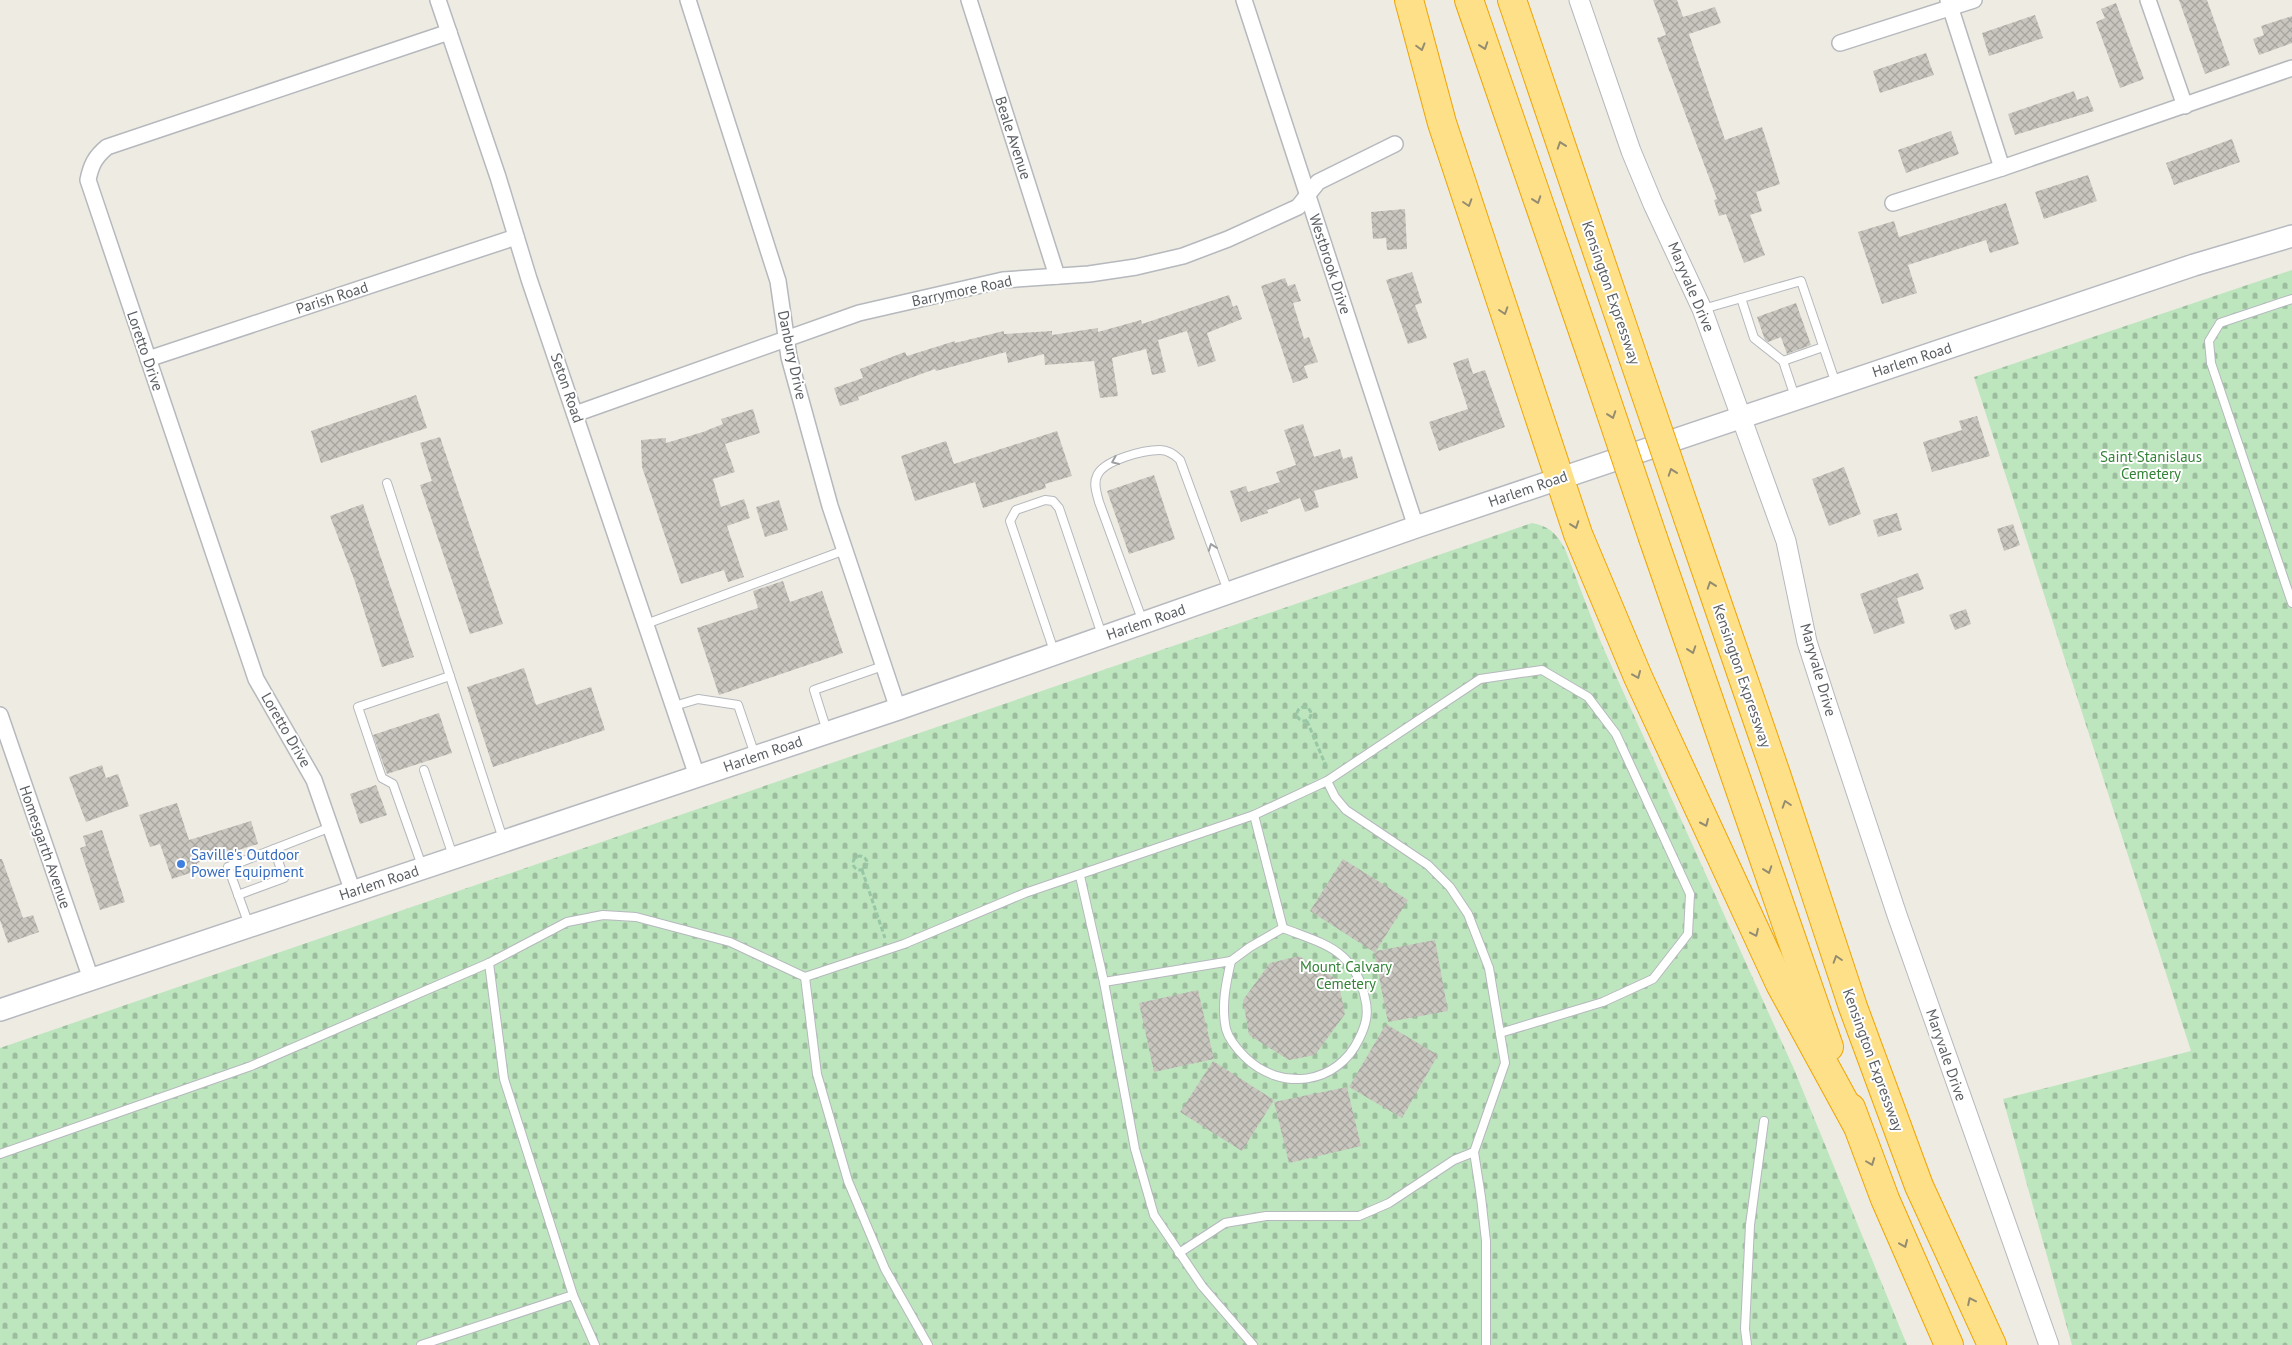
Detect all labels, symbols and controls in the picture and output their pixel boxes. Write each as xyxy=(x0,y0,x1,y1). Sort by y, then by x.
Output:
one-way arrow xyxy=(1479,41,1489,50)
one-way arrow xyxy=(1415,43,1426,52)
street label: Beale Avenue xyxy=(991,94,1036,182)
one-way arrow xyxy=(1557,141,1567,150)
one-way arrow xyxy=(1531,195,1541,204)
one-way arrow xyxy=(1463,198,1473,206)
street label: Westbrook Drive xyxy=(1305,211,1356,316)
street label: Kensington Expressway xyxy=(1578,218,1645,367)
street label: Maryvale Drive xyxy=(1664,239,1719,335)
street label: Barrymore Road xyxy=(910,271,1014,310)
street label: Parish Road xyxy=(293,277,370,318)
one-way arrow xyxy=(1498,307,1508,315)
street label: Loretto Drive xyxy=(123,308,168,393)
street label: Danbury Drive xyxy=(774,309,811,401)
street label: Harlem Road xyxy=(1870,338,1954,381)
street label: Seton Road xyxy=(547,350,588,425)
one-way arrow xyxy=(1606,411,1616,419)
park label: Saint Stanislaus Cemetery xyxy=(2100,447,2202,483)
one-way arrow xyxy=(1111,455,1120,466)
street label: Harlem Road xyxy=(1486,466,1570,511)
one-way arrow xyxy=(1668,468,1678,477)
one-way arrow xyxy=(1569,521,1579,529)
one-way arrow xyxy=(1208,544,1218,552)
one-way arrow xyxy=(1706,581,1716,589)
street label: Harlem Road xyxy=(1104,599,1188,644)
street label: Kensington Expressway xyxy=(1709,601,1776,750)
street label: Maryvale Drive xyxy=(1796,621,1841,719)
one-way arrow xyxy=(1687,645,1697,654)
one-way arrow xyxy=(1631,670,1642,679)
street label: Loretto Drive xyxy=(257,689,315,771)
street label: Harlem Road xyxy=(721,731,805,776)
street label: Homesgarth Avenue xyxy=(15,783,75,911)
one-way arrow xyxy=(1782,801,1792,809)
one-way arrow xyxy=(1698,818,1709,827)
place label: Saville's Outdoor Power Equipment xyxy=(191,845,304,881)
marker: Saville's Outdoor Power Equipment xyxy=(175,858,187,870)
street label: Harlem Road xyxy=(337,861,421,904)
one-way arrow xyxy=(1762,865,1772,873)
one-way arrow xyxy=(1749,928,1760,937)
one-way arrow xyxy=(1833,955,1843,963)
park label: Mount Calvary Cemetery xyxy=(1300,957,1392,993)
street label: Kensington Expressway xyxy=(1839,986,1908,1134)
street label: Maryvale Drive xyxy=(1922,1006,1971,1103)
one-way arrow xyxy=(1865,1157,1875,1166)
one-way arrow xyxy=(1898,1239,1909,1248)
one-way arrow xyxy=(1967,1297,1977,1306)

